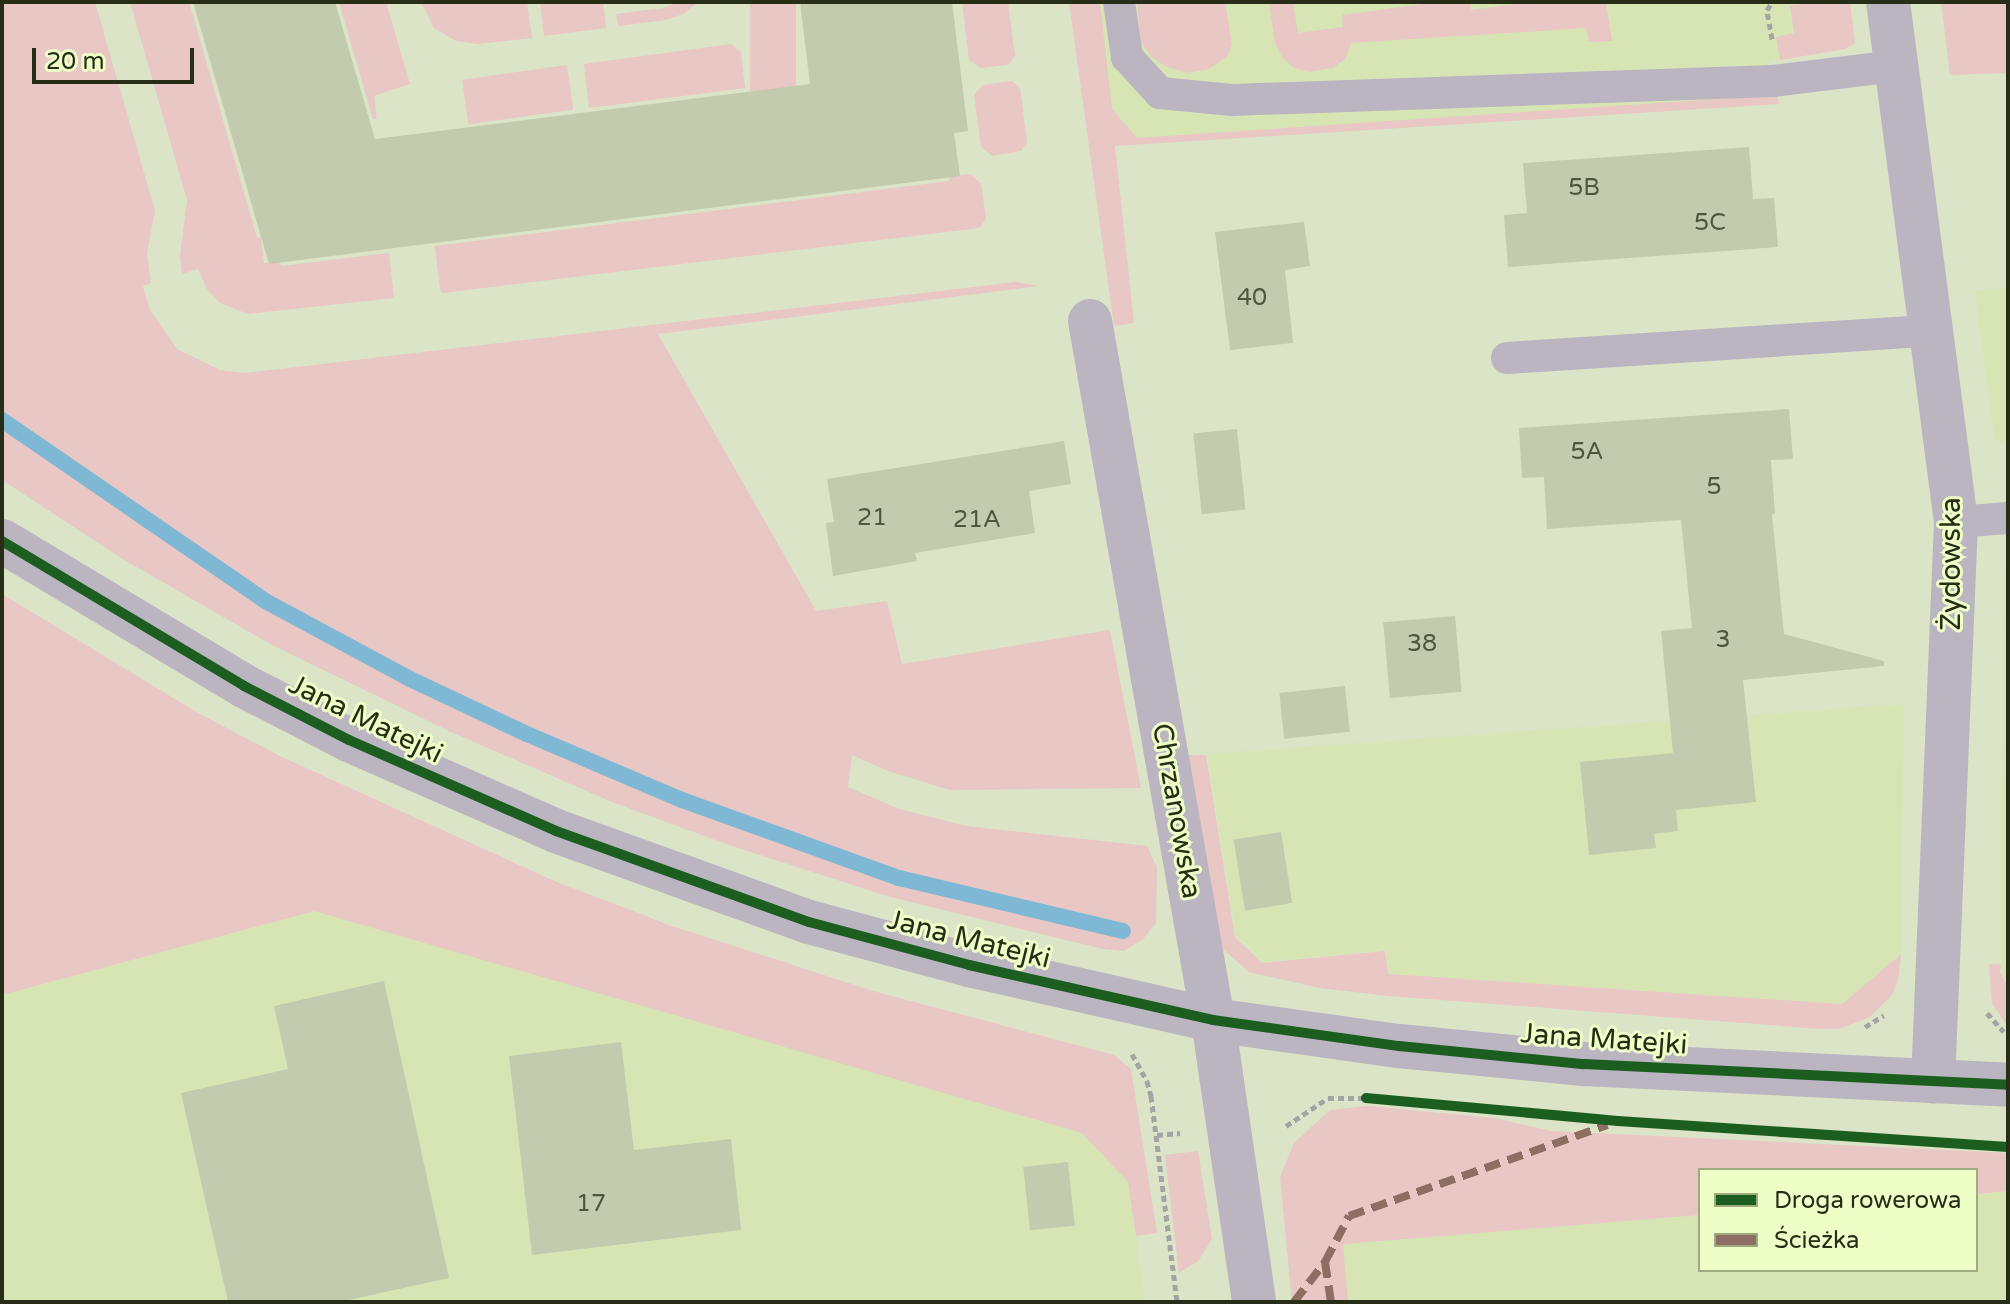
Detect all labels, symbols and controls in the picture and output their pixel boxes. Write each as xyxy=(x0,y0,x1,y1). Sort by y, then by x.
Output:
scale bar xyxy=(36,32,198,82)
text: 20 m xyxy=(46,47,104,76)
house number: 5B xyxy=(1568,174,1600,202)
house number: 5C xyxy=(1694,209,1726,237)
house number: 40 xyxy=(1237,284,1267,312)
house number: 5A xyxy=(1571,438,1603,466)
house number: 5 xyxy=(1706,473,1722,501)
street label: Żydowska xyxy=(1934,497,1968,631)
house number: 21 xyxy=(857,504,887,532)
house number: 21A xyxy=(953,506,1001,534)
house number: 3 xyxy=(1715,626,1731,654)
house number: 38 xyxy=(1407,630,1437,658)
street label: Jana Matejki xyxy=(284,667,448,771)
street label: Chrzanowska xyxy=(1145,721,1209,901)
street label: Jana Matejki xyxy=(884,902,1054,976)
street label: Jana Matejki xyxy=(1520,1016,1688,1062)
legend xyxy=(1698,1168,1978,1272)
text: Droga rowerowa xyxy=(1774,1186,1961,1215)
house number: 17 xyxy=(576,1190,606,1218)
text: Ścieżka xyxy=(1774,1226,1859,1255)

